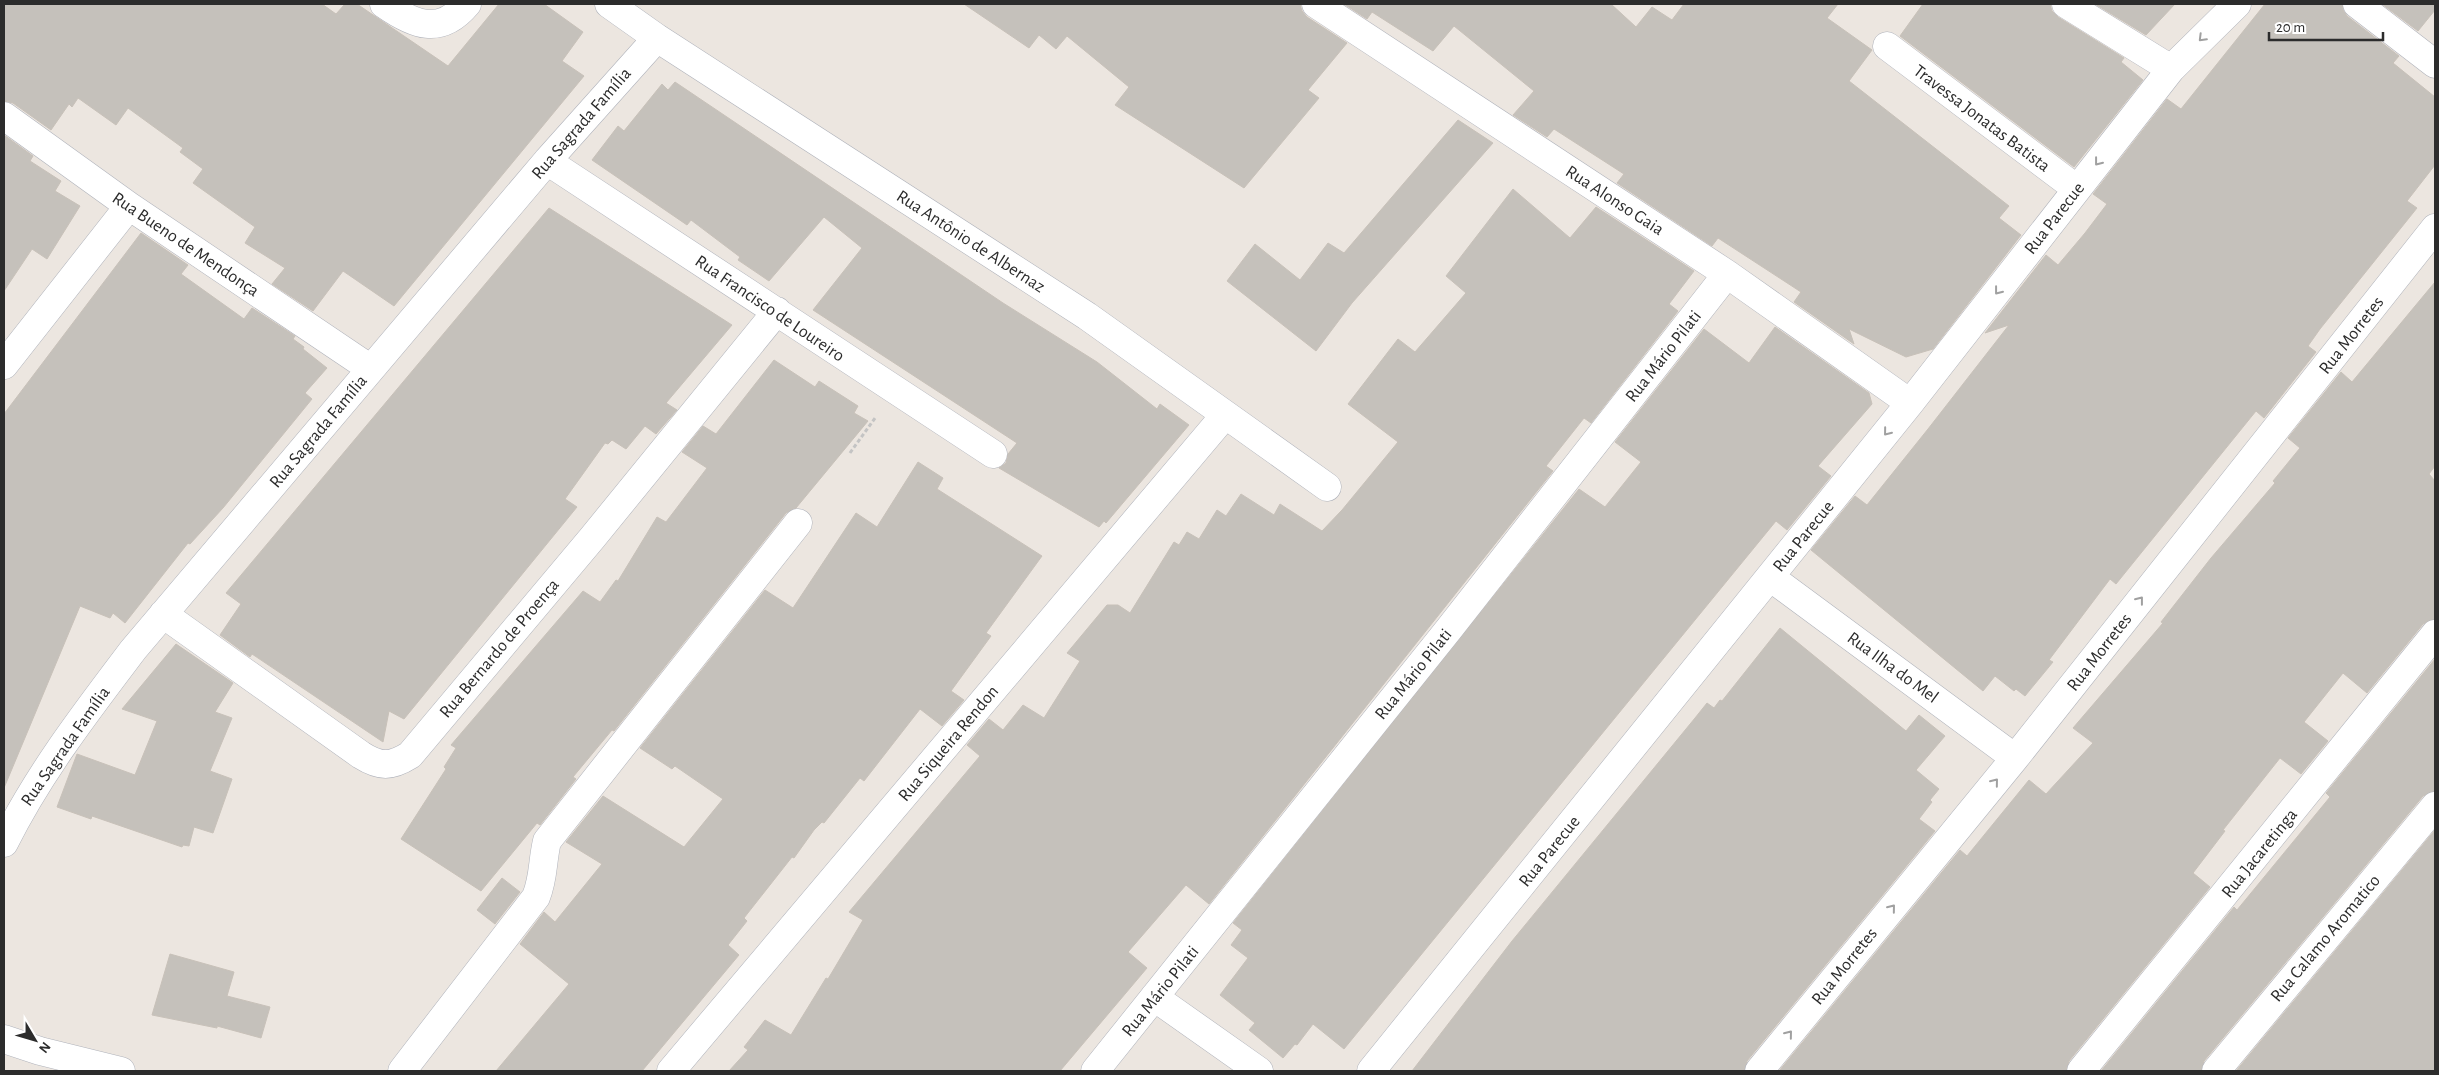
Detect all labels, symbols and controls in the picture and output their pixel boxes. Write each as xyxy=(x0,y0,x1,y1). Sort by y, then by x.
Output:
scale bar xyxy=(2269,10,2383,42)
text: 20 m xyxy=(2276,20,2305,35)
one-way arrow xyxy=(2199,32,2208,41)
street label: Travessa Jonatas Batista xyxy=(1910,62,2053,176)
street label: Rua Sagrada Família xyxy=(529,64,635,183)
one-way arrow xyxy=(2094,157,2103,166)
street label: Rua Alonso Gaia xyxy=(1562,163,1667,239)
street label: Rua Parecue xyxy=(2021,179,2088,258)
street label: Rua Antônio de Albernaz xyxy=(893,187,1048,297)
street label: Rua Bueno de Mendonça xyxy=(109,189,262,301)
street label: Rua Francisco de Loureiro xyxy=(692,252,847,366)
one-way arrow xyxy=(1994,285,2003,294)
street label: Rua Morretes xyxy=(2316,293,2387,378)
street label: Rua Mário Pilati xyxy=(1623,307,1705,406)
street label: Rua Sagrada Família xyxy=(267,372,371,491)
one-way arrow xyxy=(1884,426,1892,435)
street label: Rua Parecue xyxy=(1770,498,1838,576)
street label: Rua Bernardo de Proença xyxy=(437,576,563,721)
one-way arrow xyxy=(2135,597,2143,606)
street label: Rua Morretes xyxy=(2064,610,2135,695)
street label: Rua Mário Pilati xyxy=(1372,626,1456,723)
street label: Rua Ilha do Mel xyxy=(1844,629,1941,707)
street label: Rua Siqueira Rendon xyxy=(895,682,1002,805)
street label: Rua Sagrada Família xyxy=(18,684,114,810)
one-way arrow xyxy=(1990,779,1998,788)
street label: Rua Jacaretinga xyxy=(2219,806,2301,902)
street label: Rua Parecue xyxy=(1516,813,1584,891)
street label: Rua Calamo Aromatico xyxy=(2268,872,2384,1006)
one-way arrow xyxy=(1887,905,1895,914)
street label: Rua Morretes xyxy=(1809,925,1881,1008)
street label: Rua Mário Pilati xyxy=(1119,943,1203,1040)
north arrow xyxy=(10,1015,60,1065)
one-way arrow xyxy=(1784,1030,1793,1039)
text: N xyxy=(36,1039,53,1056)

